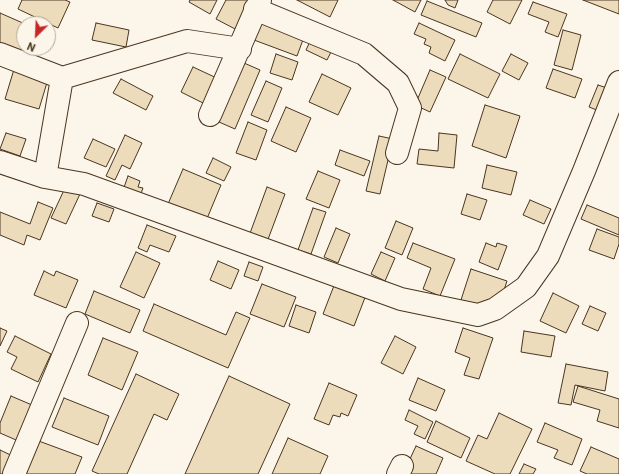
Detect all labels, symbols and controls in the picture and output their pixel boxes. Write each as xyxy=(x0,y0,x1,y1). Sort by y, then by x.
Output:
north arrow xyxy=(16,16,56,56)
text: N xyxy=(25,39,38,54)

